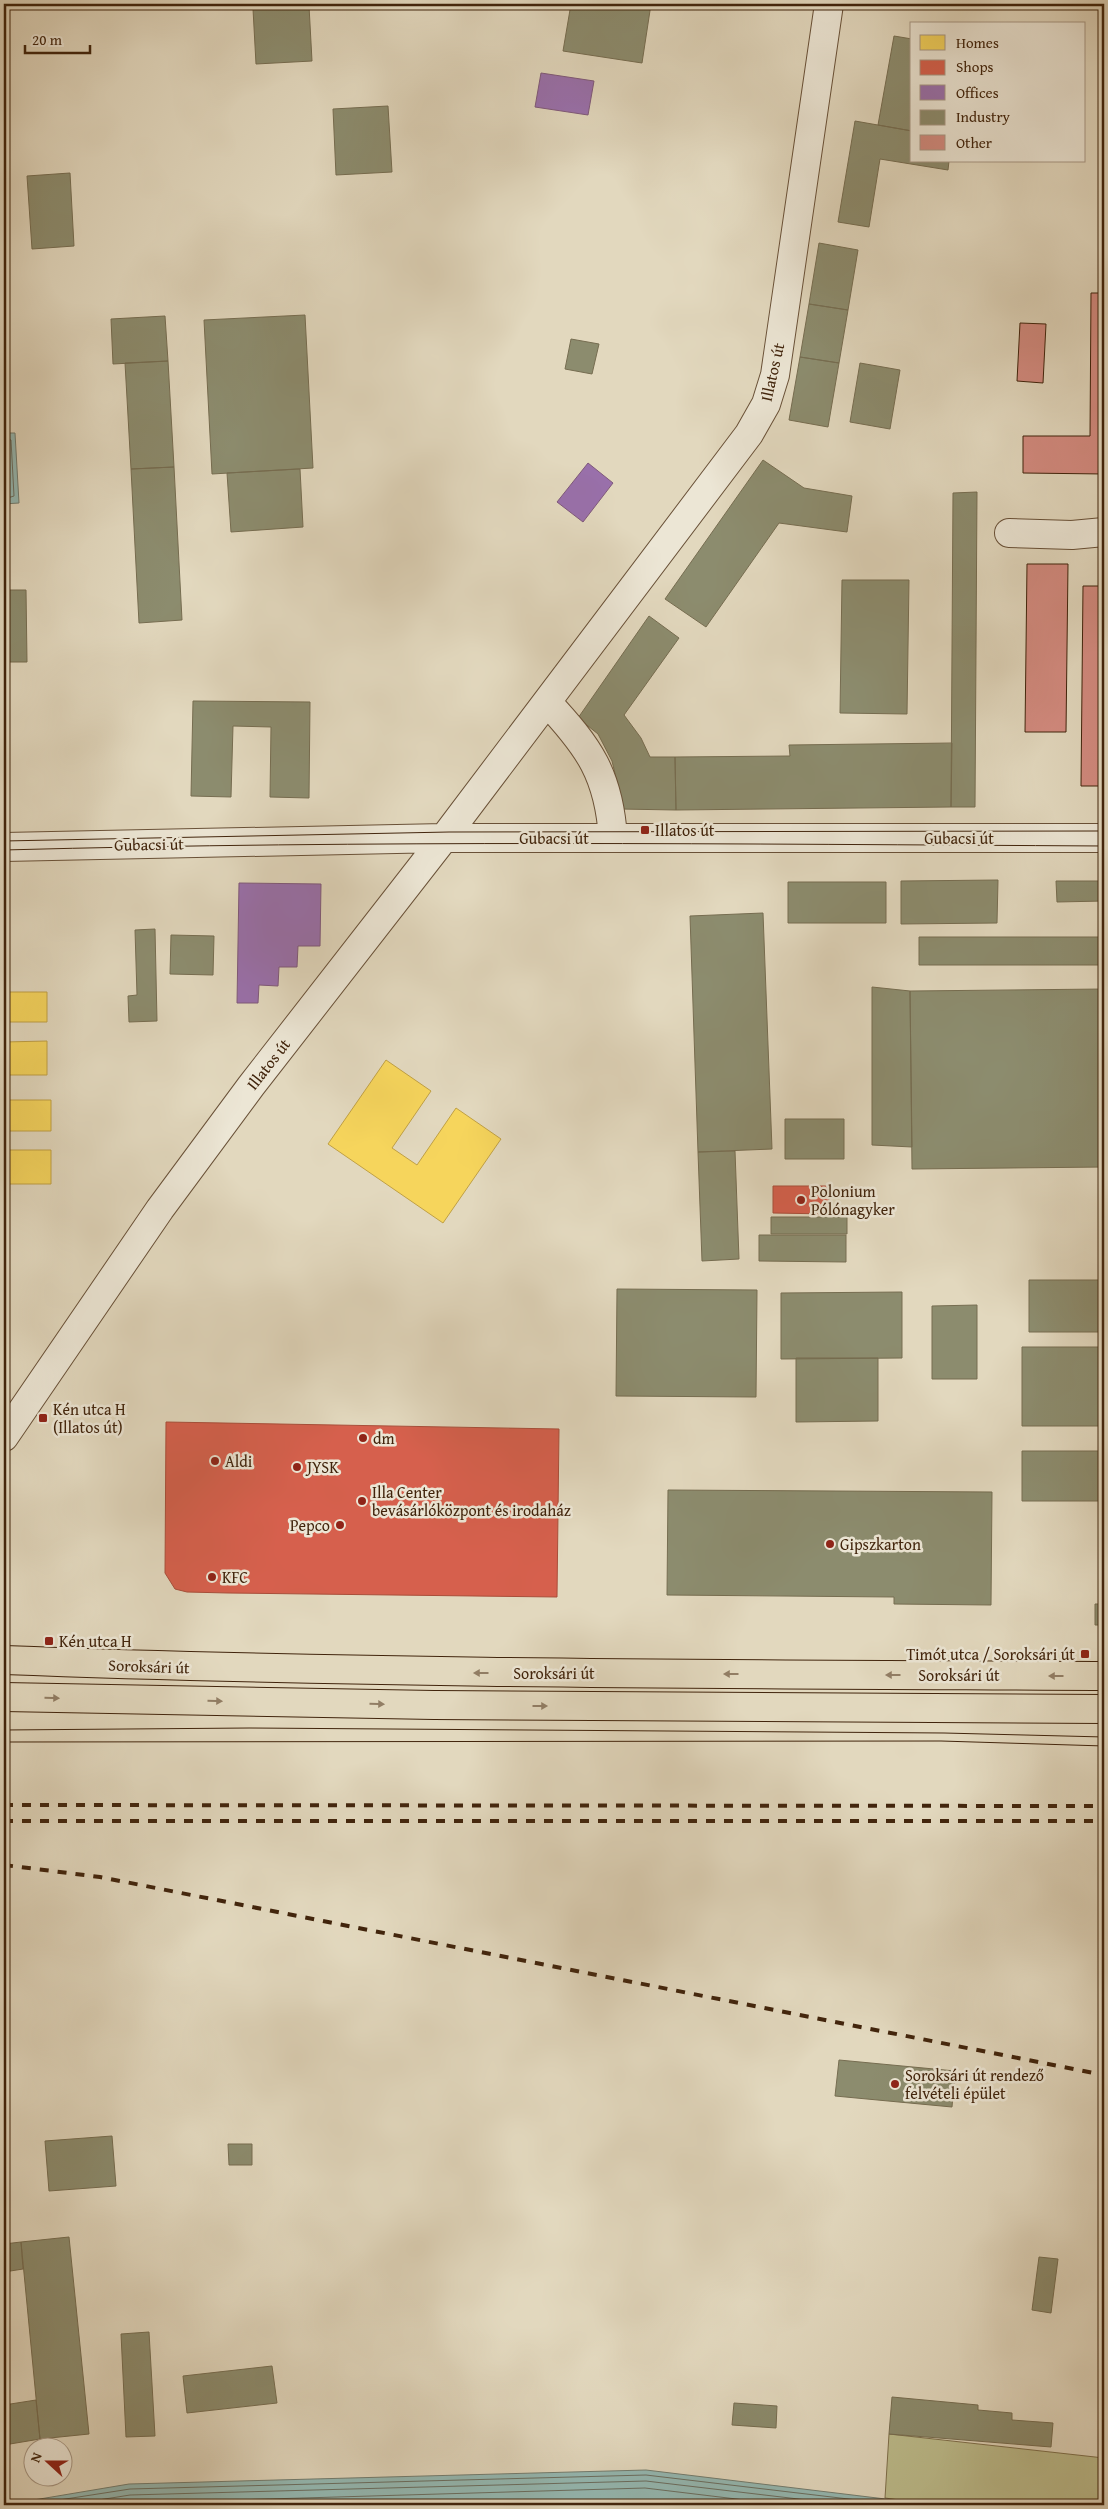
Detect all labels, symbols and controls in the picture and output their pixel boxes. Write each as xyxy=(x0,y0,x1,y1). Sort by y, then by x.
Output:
scale bar xyxy=(25,22,90,54)
legend xyxy=(910,22,1086,162)
text: 20 m xyxy=(32,29,63,50)
text: Homes xyxy=(956,32,999,53)
text: Shops xyxy=(956,56,993,77)
text: Offices xyxy=(956,82,999,103)
text: Industry xyxy=(956,106,1011,127)
text: Other xyxy=(956,132,992,153)
street label: Illatos út xyxy=(754,340,790,404)
place label: Illatos út xyxy=(655,818,715,842)
marker: Illatos út xyxy=(639,824,651,836)
street label: Gubacsi út xyxy=(519,826,589,850)
street label: Gubacsi út xyxy=(924,826,994,850)
street label: Gubacsi út xyxy=(114,831,184,857)
street label: Illatos út xyxy=(240,1033,296,1095)
place label: Polonium Pólónagyker xyxy=(811,1179,895,1221)
marker: Polonium Pólónagyker xyxy=(795,1194,807,1206)
place label: Kén utca H (Illatos út) xyxy=(53,1397,126,1439)
marker: Kén utca H (Illatos út) xyxy=(37,1412,49,1424)
place label: dm xyxy=(373,1426,395,1450)
marker: dm xyxy=(357,1432,369,1444)
place label: Aldi xyxy=(225,1449,253,1473)
marker: Aldi xyxy=(209,1455,221,1467)
place label: JYSK xyxy=(305,1455,339,1479)
marker: JYSK xyxy=(291,1461,303,1473)
place label: Illa Center bevásárlóközpont és irodaház xyxy=(372,1480,571,1522)
marker: Illa Center bevásárlóközpont és irodaház xyxy=(356,1495,368,1507)
place label: Pepco xyxy=(290,1513,330,1537)
marker: Pepco xyxy=(334,1519,346,1531)
place label: Gipszkarton xyxy=(840,1532,921,1556)
marker: Gipszkarton xyxy=(824,1538,836,1550)
place label: KFC xyxy=(222,1565,248,1589)
marker: KFC xyxy=(206,1571,218,1583)
place label: Kén utca H xyxy=(59,1629,132,1653)
marker: Kén utca H xyxy=(43,1635,55,1647)
place label: Timót utca / Soroksári út xyxy=(906,1642,1075,1666)
marker: Timót utca / Soroksári út xyxy=(1079,1648,1091,1660)
street label: Soroksári út xyxy=(108,1653,190,1679)
street label: Soroksári út xyxy=(513,1661,595,1685)
street label: Soroksári út xyxy=(918,1663,1000,1687)
one-way arrow xyxy=(472,1669,488,1677)
one-way arrow xyxy=(722,1670,738,1678)
one-way arrow xyxy=(885,1671,901,1679)
one-way arrow xyxy=(1047,1672,1063,1680)
one-way arrow xyxy=(45,1694,61,1702)
one-way arrow xyxy=(207,1698,223,1706)
one-way arrow xyxy=(370,1701,386,1709)
one-way arrow xyxy=(532,1702,548,1710)
place label: Soroksári út rendező felvételi épület xyxy=(905,2063,1044,2105)
marker: Soroksári út rendező felvételi épület xyxy=(889,2078,901,2090)
north arrow xyxy=(22,2436,72,2486)
text: N xyxy=(25,2449,47,2465)

